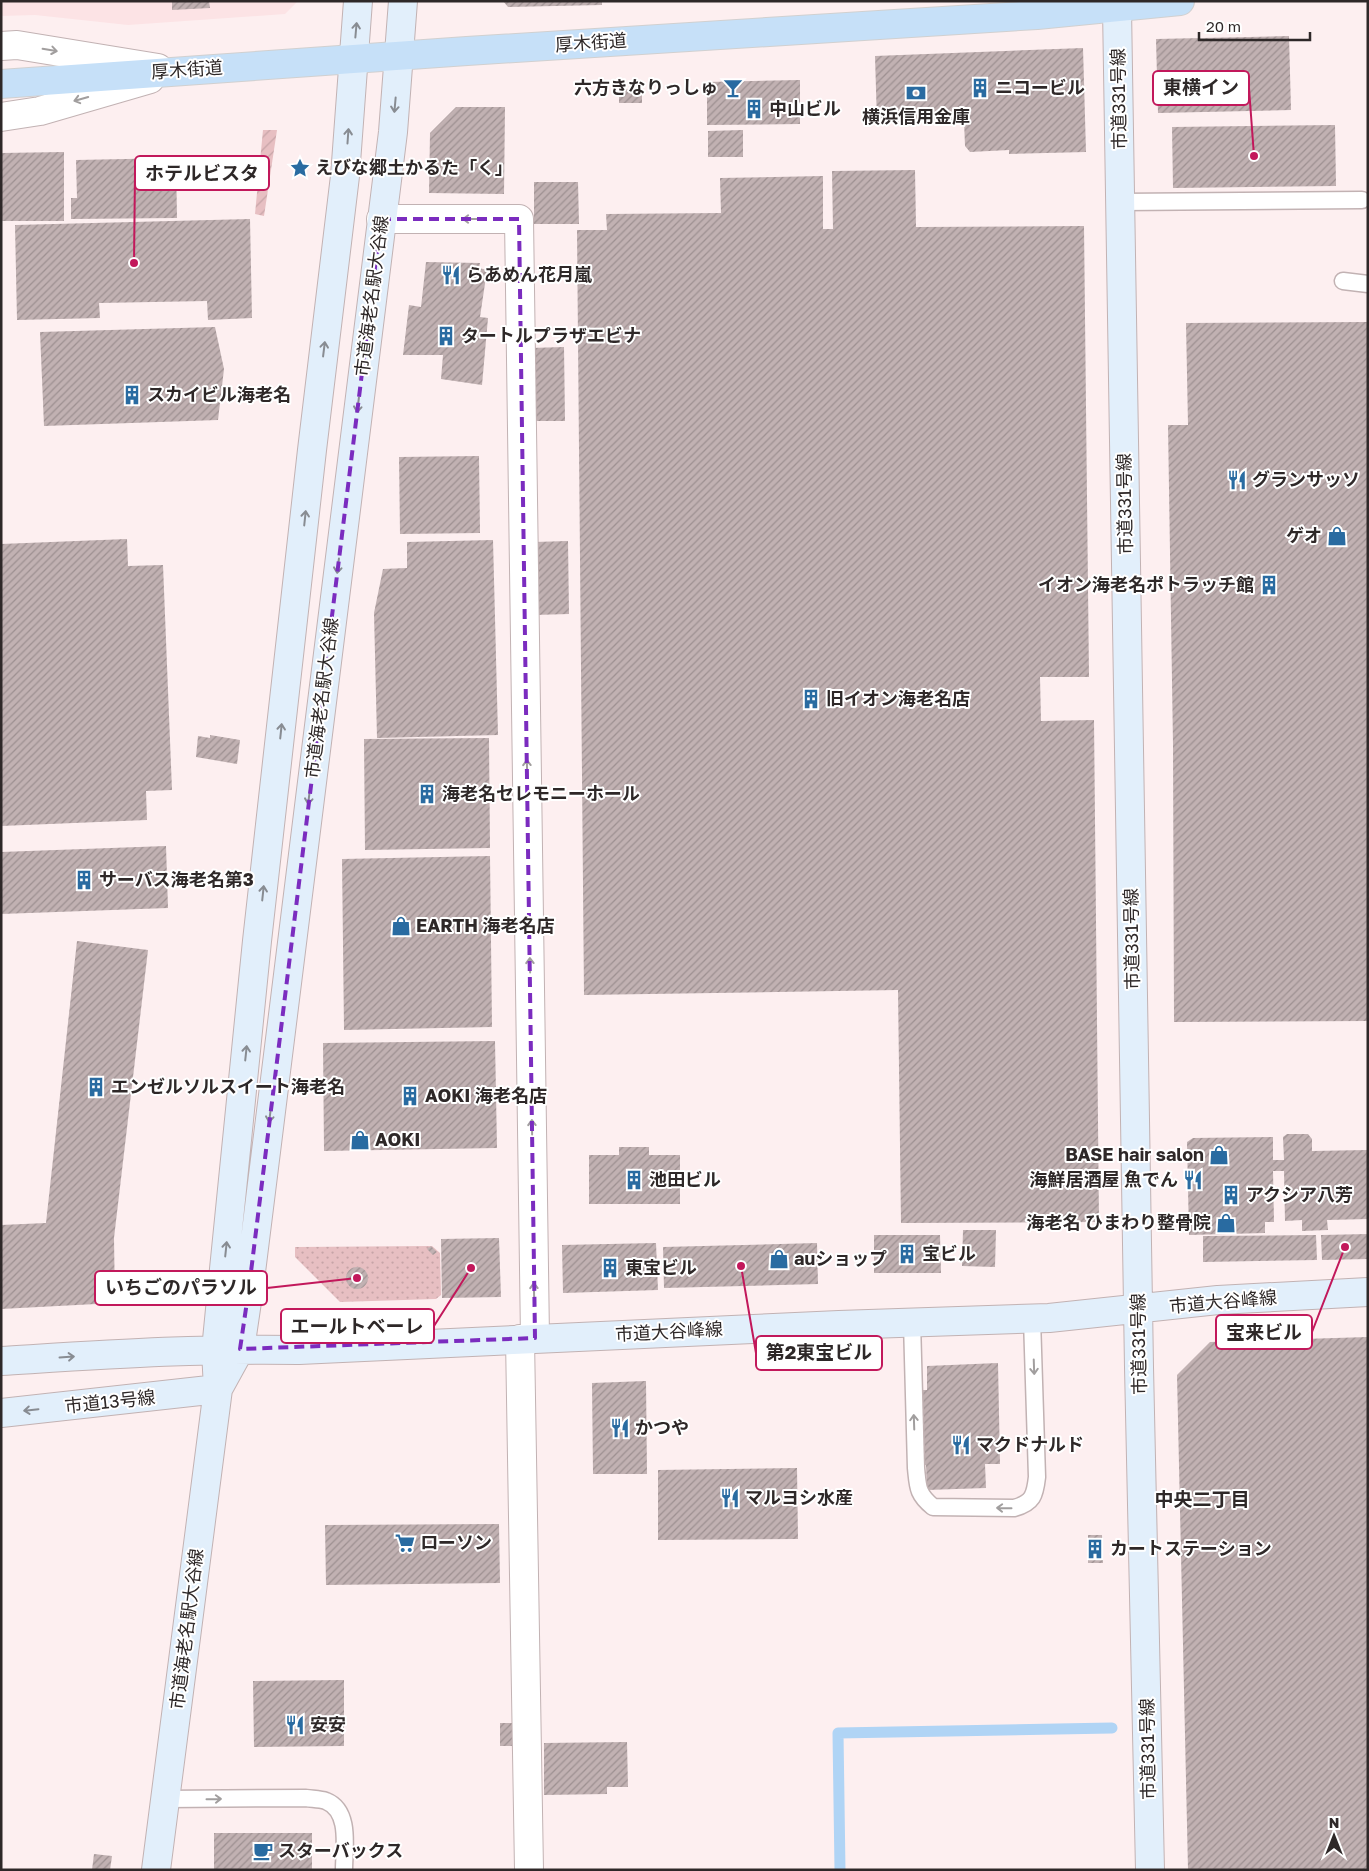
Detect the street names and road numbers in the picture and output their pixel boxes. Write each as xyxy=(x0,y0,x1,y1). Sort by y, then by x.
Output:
street label: 厚木街道 xyxy=(554,29,628,55)
street label: 市道331号線 xyxy=(1106,48,1130,150)
street label: 厚木街道 xyxy=(150,56,224,82)
street label: 市道海老名駅大谷線 xyxy=(350,214,392,378)
street label: 市道331号線 xyxy=(1112,453,1136,555)
street label: 市道海老名駅大谷線 xyxy=(300,616,342,780)
street label: 市道331号線 xyxy=(1119,888,1143,990)
street label: 市道大谷峰線 xyxy=(1168,1285,1278,1317)
street label: 市道331号線 xyxy=(1126,1293,1150,1395)
street label: 市道大谷峰線 xyxy=(614,1317,723,1345)
street label: 市道13号線 xyxy=(63,1385,156,1417)
street label: 市道海老名駅大谷線 xyxy=(165,1547,207,1711)
street label: 市道331号線 xyxy=(1135,1698,1159,1800)

